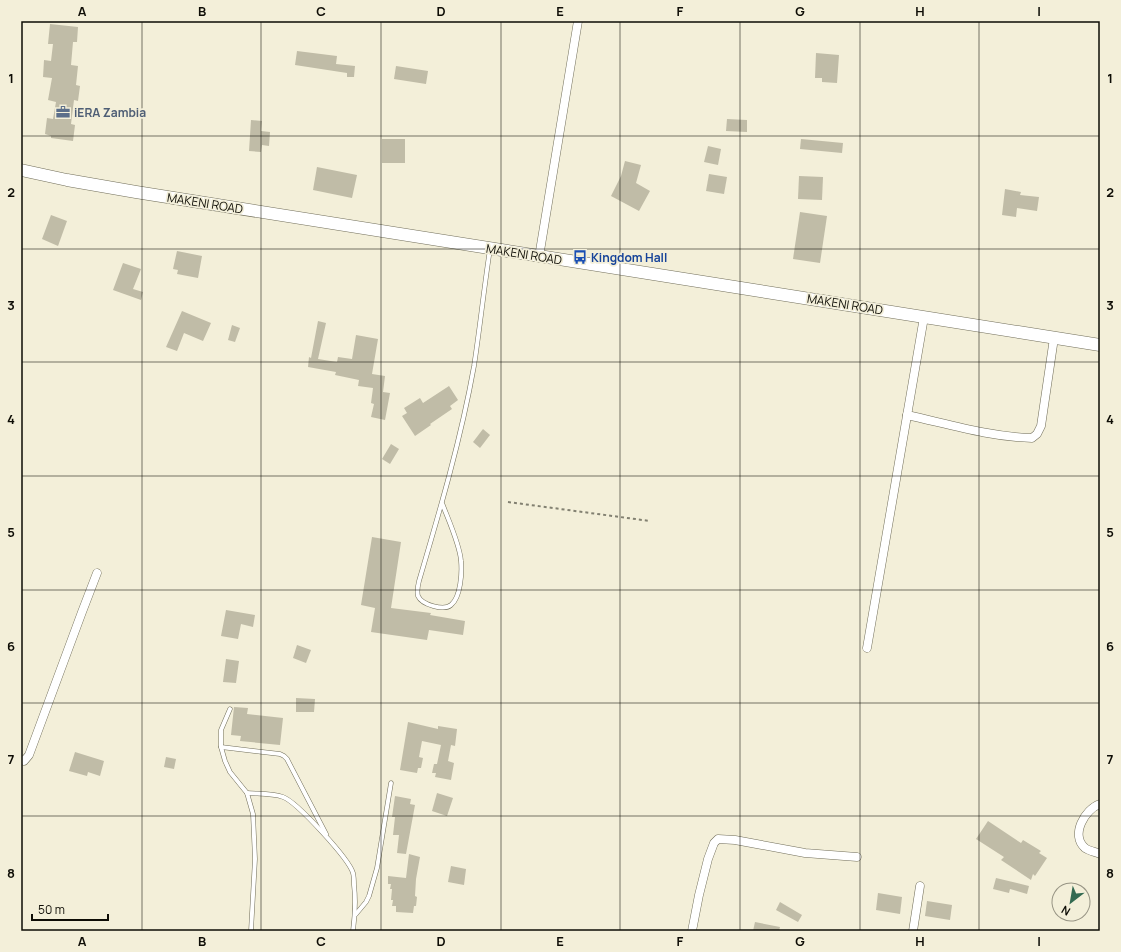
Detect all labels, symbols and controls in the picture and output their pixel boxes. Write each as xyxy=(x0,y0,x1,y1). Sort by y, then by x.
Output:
text: A xyxy=(78,2,87,20)
text: B xyxy=(198,2,206,20)
text: C xyxy=(316,2,326,20)
text: D xyxy=(436,2,446,20)
text: E xyxy=(556,2,564,20)
text: F xyxy=(677,2,684,20)
text: G xyxy=(795,2,805,20)
text: H xyxy=(915,2,925,20)
text: I xyxy=(1037,2,1041,20)
text: 1 xyxy=(8,69,14,87)
text: 1 xyxy=(1107,69,1113,87)
office icon: iERA Zambia xyxy=(55,104,71,120)
place label: iERA Zambia xyxy=(74,104,146,121)
text: 2 xyxy=(7,183,15,201)
text: 2 xyxy=(1106,183,1114,201)
street label: MAKENI ROAD xyxy=(166,189,244,217)
street label: MAKENI ROAD xyxy=(485,240,563,268)
bus stop icon: Kingdom Hall xyxy=(572,249,588,265)
place label: Kingdom Hall xyxy=(591,249,667,266)
street label: MAKENI ROAD xyxy=(806,290,884,318)
text: 3 xyxy=(7,296,15,314)
text: 3 xyxy=(1106,296,1114,314)
text: 4 xyxy=(7,410,15,428)
text: 4 xyxy=(1106,410,1114,428)
text: 5 xyxy=(7,523,15,541)
text: 5 xyxy=(1106,523,1114,541)
text: 6 xyxy=(7,637,15,655)
text: 6 xyxy=(1106,637,1114,655)
text: 7 xyxy=(8,750,15,768)
text: 7 xyxy=(1107,750,1114,768)
text: 8 xyxy=(7,864,15,882)
text: 8 xyxy=(1106,864,1114,882)
north arrow xyxy=(1051,882,1091,922)
scale bar xyxy=(32,896,108,922)
text: 50 m xyxy=(38,901,65,918)
text: N xyxy=(1058,902,1073,919)
text: A xyxy=(78,932,87,950)
text: B xyxy=(198,932,206,950)
text: C xyxy=(316,932,326,950)
text: D xyxy=(436,932,446,950)
text: E xyxy=(556,932,564,950)
text: F xyxy=(677,932,684,950)
text: G xyxy=(795,932,805,950)
text: H xyxy=(915,932,925,950)
text: I xyxy=(1037,932,1041,950)

